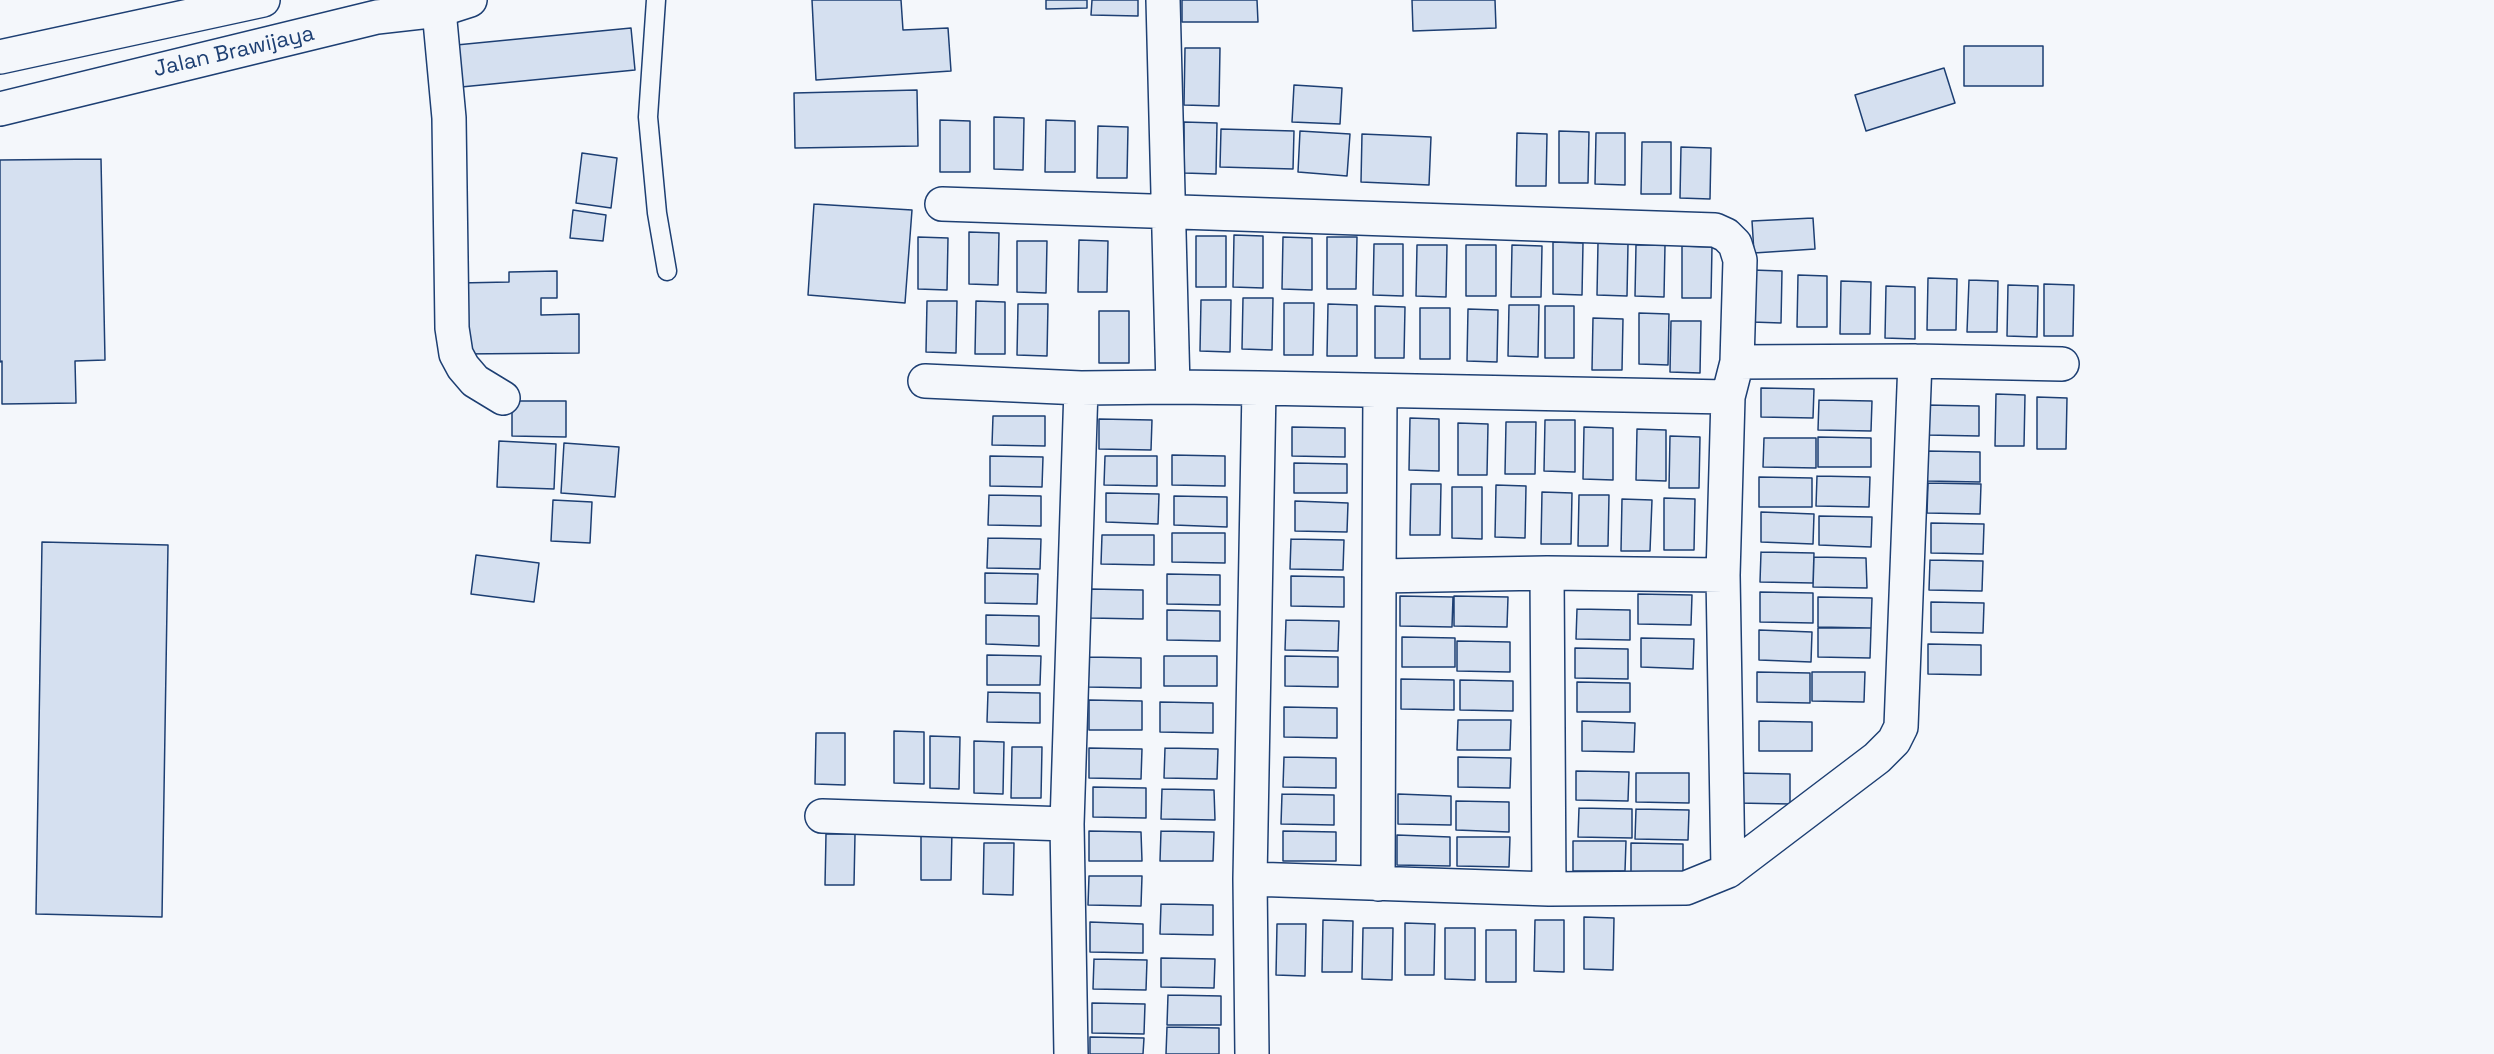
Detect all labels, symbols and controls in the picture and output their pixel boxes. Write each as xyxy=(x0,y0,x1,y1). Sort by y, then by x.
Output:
street label: Jalan Brawijaya xyxy=(151,21,317,83)

